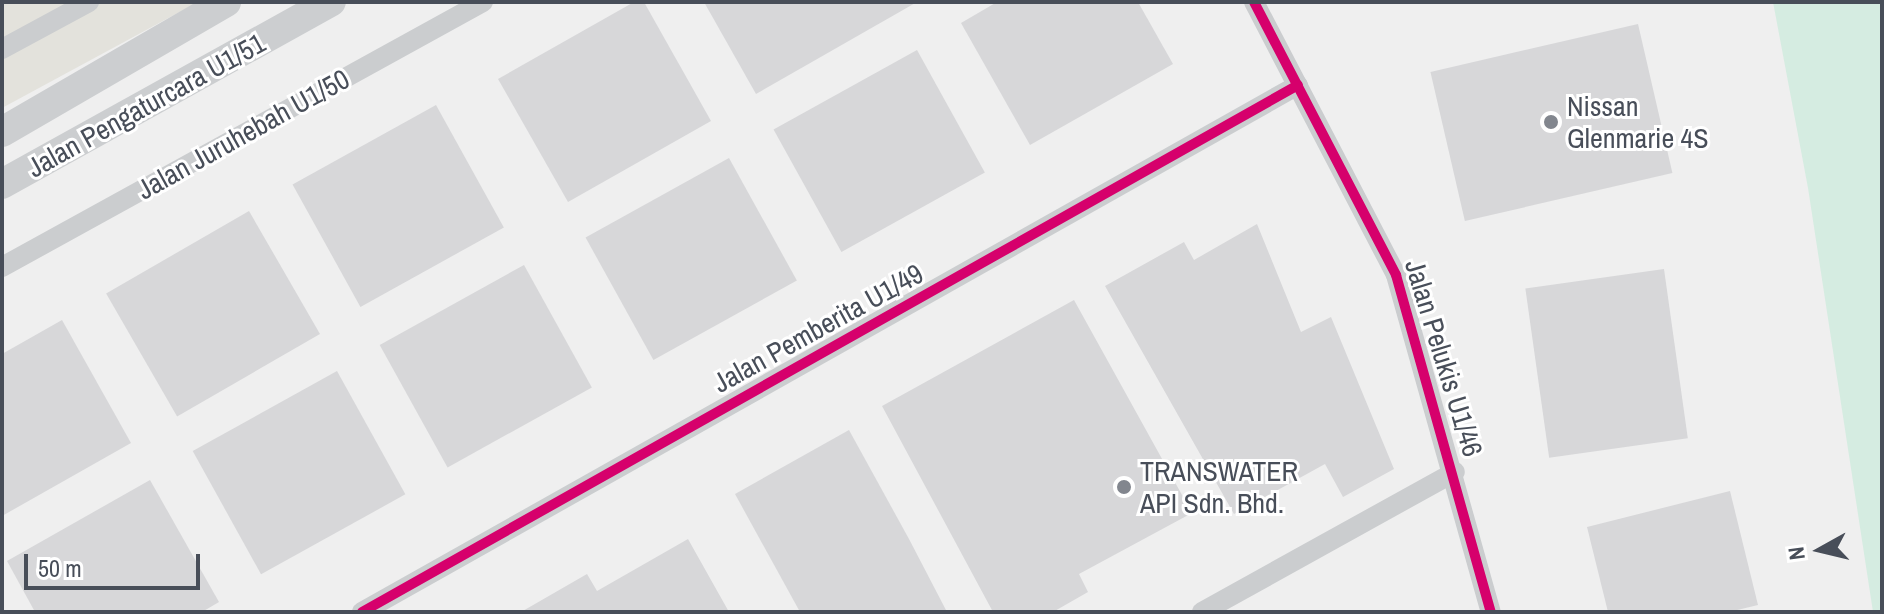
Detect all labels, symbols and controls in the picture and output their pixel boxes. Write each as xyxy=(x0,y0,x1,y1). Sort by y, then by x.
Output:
street label: Jalan Pengaturcara U1/51 xyxy=(21,26,271,184)
street label: Jalan Juruhebah U1/50 xyxy=(131,62,355,206)
place label: Nissan Glenmarie 4S xyxy=(1567,89,1709,155)
marker: Nissan Glenmarie 4S xyxy=(1542,113,1560,131)
street label: Jalan Pelukis U1/46 xyxy=(1398,255,1490,461)
street label: Jalan Pemberita U1/49 xyxy=(707,256,929,400)
place label: TRANSWATER API Sdn. Bhd. xyxy=(1140,454,1298,520)
marker: TRANSWATER API Sdn. Bhd. xyxy=(1115,478,1133,496)
north arrow xyxy=(1780,510,1860,590)
scale bar xyxy=(28,538,204,588)
text: N xyxy=(1780,545,1812,562)
text: 50 m xyxy=(38,552,82,584)

